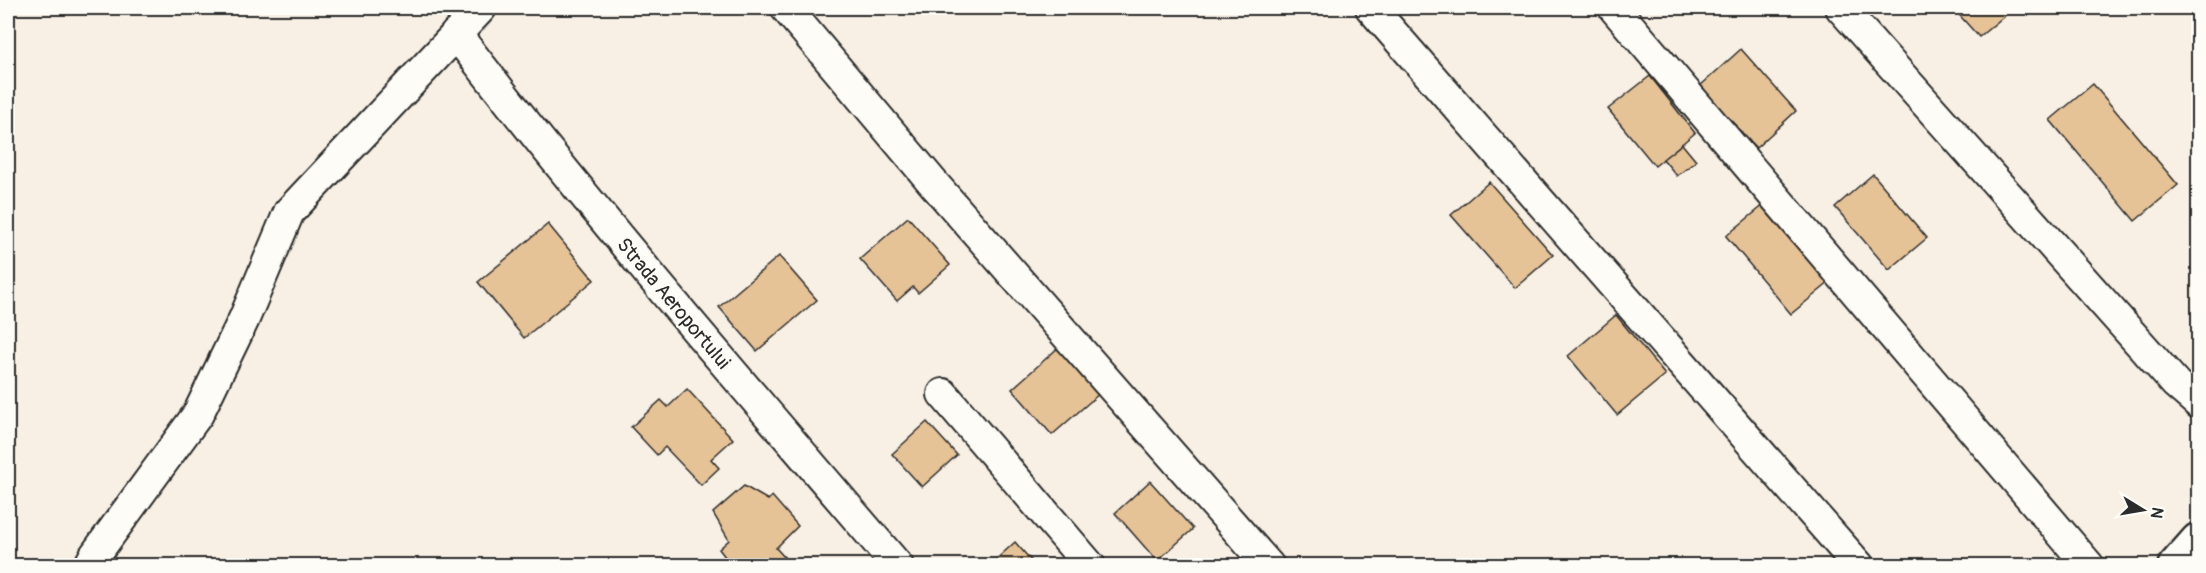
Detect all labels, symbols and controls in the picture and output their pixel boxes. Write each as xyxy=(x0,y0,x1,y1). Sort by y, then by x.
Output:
street label: Strada Aeroportului xyxy=(611,232,736,374)
north arrow xyxy=(2113,480,2173,540)
text: N xyxy=(2146,505,2168,520)

